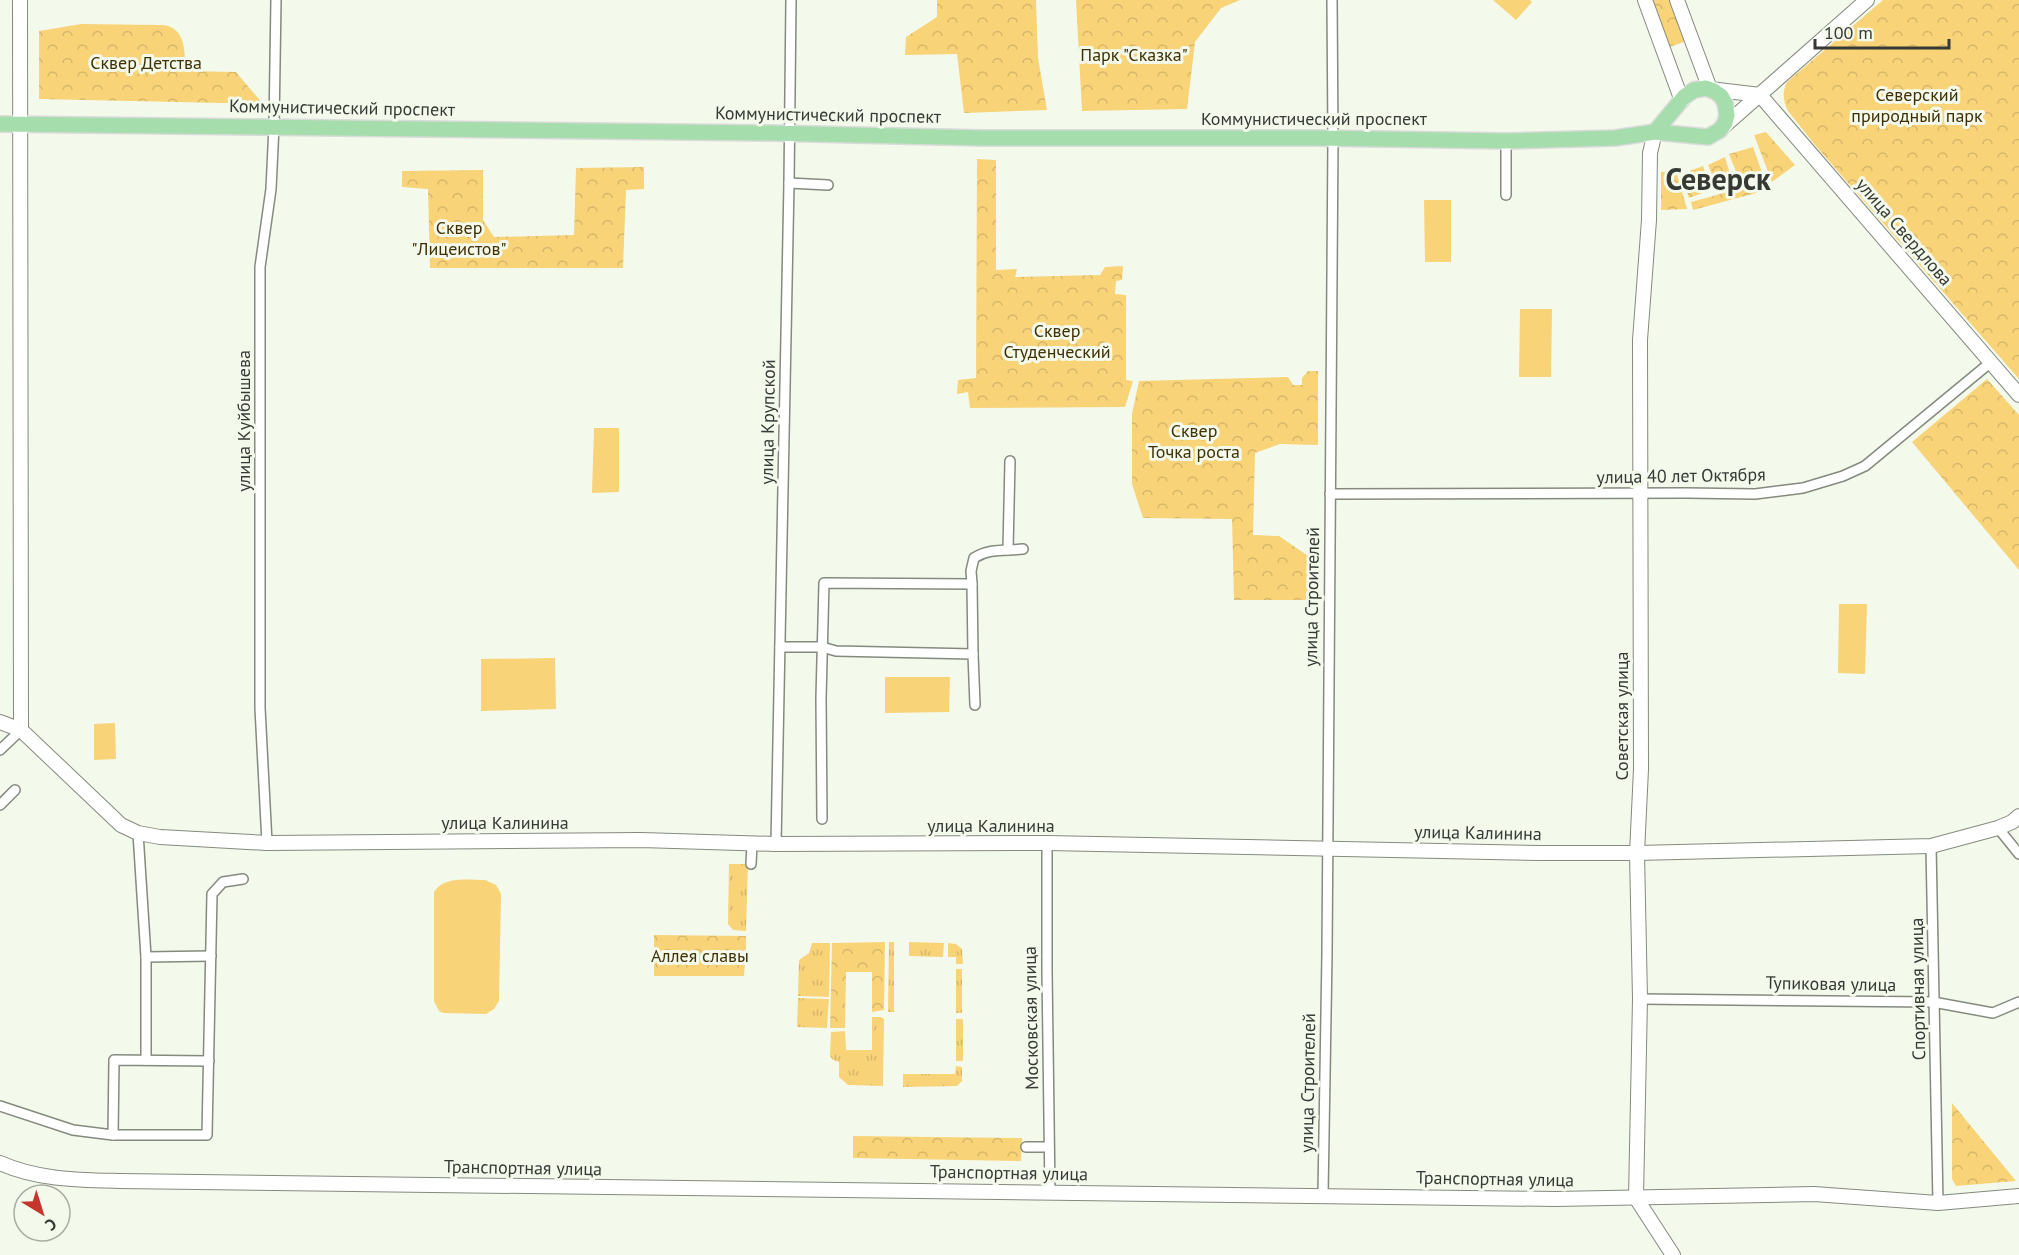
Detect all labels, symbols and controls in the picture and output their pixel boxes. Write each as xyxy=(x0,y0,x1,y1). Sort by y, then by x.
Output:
scale bar xyxy=(1815,12,1948,50)
text: 100 m xyxy=(1824,21,1873,44)
park label: Парк "Сказка" xyxy=(1080,43,1188,66)
park label: Сквер Детства xyxy=(90,51,202,74)
park label: Северский природный парк xyxy=(1851,83,1983,127)
street label: Коммунистический проспект xyxy=(229,94,456,121)
street label: Коммунистический проспект xyxy=(715,101,942,128)
street label: Коммунистический проспект xyxy=(1201,107,1428,130)
district label: Северск xyxy=(1665,159,1771,198)
street label: улица Свердлова xyxy=(1851,173,1958,290)
park label: Сквер "Лицеистов" xyxy=(412,216,506,260)
park label: Сквер Студенческий xyxy=(1003,319,1111,363)
street label: улица Куйбышева xyxy=(232,350,255,492)
street label: улица Крупской xyxy=(755,359,780,485)
park label: Сквер Точка роста xyxy=(1148,419,1240,463)
street label: улица 40 лет Октября xyxy=(1596,463,1766,488)
street label: улица Строителей xyxy=(1299,527,1324,667)
street label: Советская улица xyxy=(1610,651,1633,781)
street label: улица Калинина xyxy=(441,811,569,834)
street label: улица Калинина xyxy=(927,814,1055,837)
street label: улица Калинина xyxy=(1414,820,1542,845)
street label: Спортивная улица xyxy=(1905,917,1930,1061)
park label: Аллея славы xyxy=(651,944,749,967)
street label: Московская улица xyxy=(1018,946,1043,1090)
street label: Тупиковая улица xyxy=(1765,971,1897,996)
street label: улица Строителей xyxy=(1295,1013,1320,1153)
street label: Транспортная улица xyxy=(444,1155,602,1180)
street label: Транспортная улица xyxy=(930,1160,1088,1185)
street label: Транспортная улица xyxy=(1416,1166,1574,1191)
north arrow xyxy=(12,1183,72,1243)
text: С xyxy=(42,1214,61,1235)

